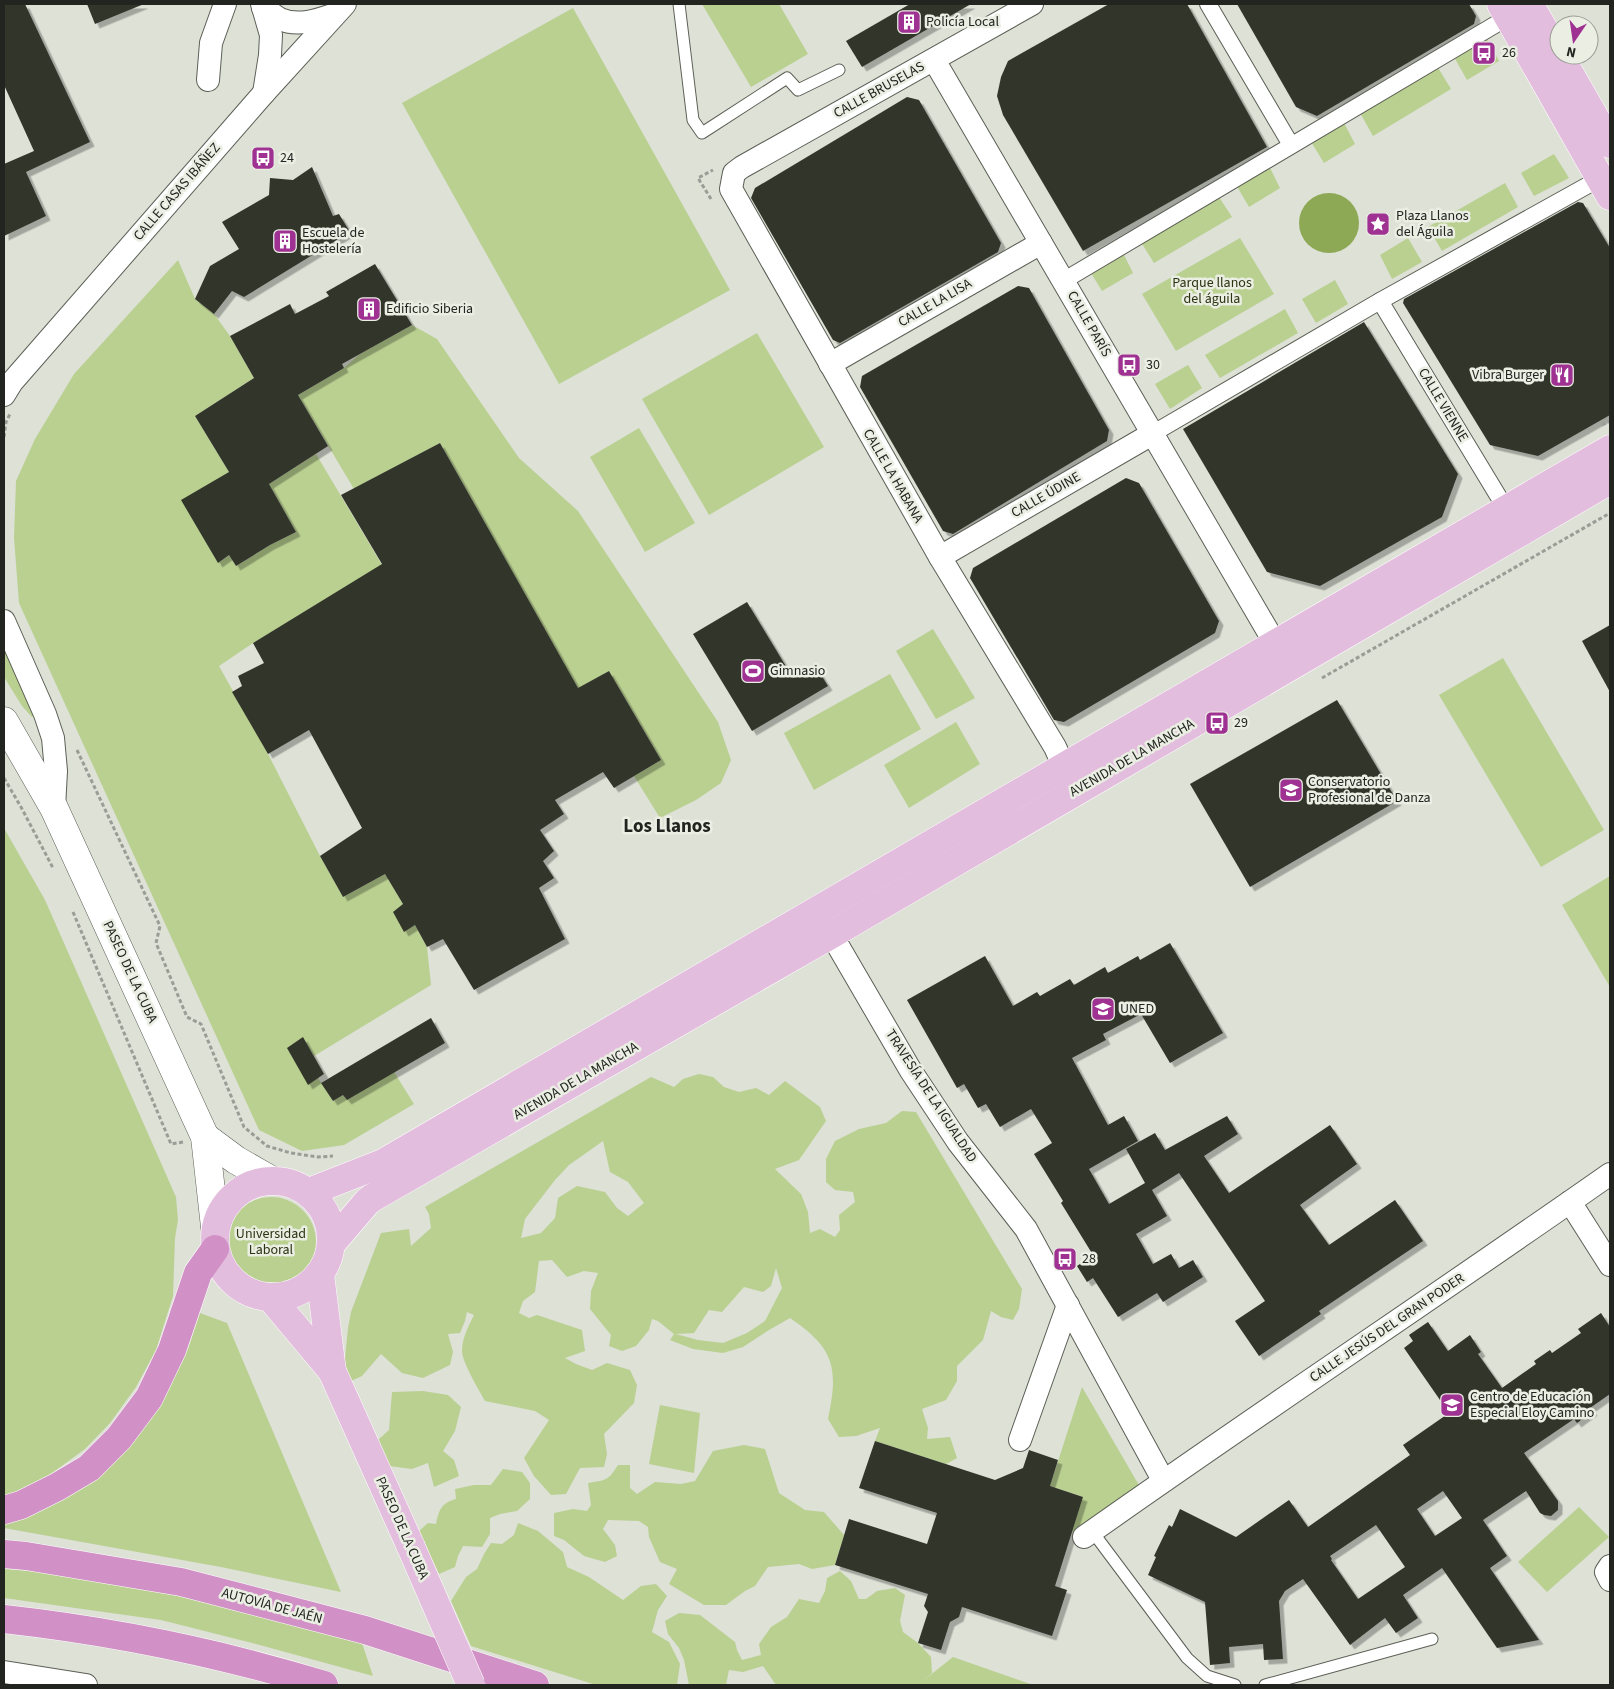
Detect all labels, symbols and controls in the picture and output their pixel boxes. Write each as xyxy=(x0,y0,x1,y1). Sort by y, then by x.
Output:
building icon: Policía Local xyxy=(896,9,922,35)
place label: Policía Local xyxy=(926,12,999,32)
north arrow xyxy=(1549,15,1599,65)
bus stop icon: 26 xyxy=(1471,40,1497,66)
text: N xyxy=(1565,41,1578,62)
place label: 26 xyxy=(1502,43,1516,63)
street label: CALLE BRUSELAS xyxy=(830,57,928,123)
street label: CALLE CASAS IBÁÑEZ xyxy=(129,139,225,245)
bus stop icon: 24 xyxy=(250,145,276,171)
place label: 24 xyxy=(280,148,294,168)
place label: Plaza Llanos del Águila xyxy=(1396,206,1469,242)
place icon: Plaza Llanos del Águila xyxy=(1365,211,1391,237)
place label: Escuela de Hostelería xyxy=(302,223,364,259)
building icon: Escuela de Hostelería xyxy=(272,228,298,254)
park label: Parque llanos del águila xyxy=(1172,273,1252,309)
street label: CALLE LA LISA xyxy=(894,274,976,332)
street label: CALLE PARÍS xyxy=(1062,287,1116,361)
building icon: Edificio Siberia xyxy=(356,296,382,322)
place label: Edificio Siberia xyxy=(386,299,473,319)
bus stop icon: 30 xyxy=(1116,352,1142,378)
place label: 30 xyxy=(1146,355,1160,375)
restaurant icon: Vibra Burger xyxy=(1549,362,1575,388)
street label: CALLE VIENNE xyxy=(1413,364,1473,446)
place label: Vibra Burger xyxy=(1472,365,1544,385)
street label: CALLE LA HABANA xyxy=(858,425,928,527)
street label: CALLE ÚDINE xyxy=(1008,467,1084,523)
sports icon: Gimnasio xyxy=(740,658,766,684)
place label: Gimnasio xyxy=(770,661,825,681)
bus stop icon: 29 xyxy=(1204,710,1230,736)
place label: 29 xyxy=(1234,713,1248,733)
street label: AVENIDA DE LA MANCHA xyxy=(1066,714,1198,802)
place label: Conservatorio Profesional de Danza xyxy=(1308,772,1431,808)
school or university icon: Conservatorio Profesional de Danza xyxy=(1278,777,1304,803)
district label: Los Llanos xyxy=(623,813,711,840)
street label: PASEO DE LA CUBA xyxy=(98,918,163,1027)
school or university icon: UNED xyxy=(1090,996,1116,1022)
place label: UNED xyxy=(1120,999,1154,1019)
street label: TRAVESÍA DE LA IGUALDAD xyxy=(880,1025,982,1167)
street label: AVENIDA DE LA MANCHA xyxy=(510,1037,642,1125)
park label: Universidad Laboral xyxy=(236,1224,306,1260)
bus stop icon: 28 xyxy=(1052,1246,1078,1272)
place label: 28 xyxy=(1082,1249,1096,1269)
street label: CALLE JESÚS DEL GRAN PODER xyxy=(1306,1269,1468,1387)
place label: Centro de Educación Especial Eloy Camino xyxy=(1470,1387,1594,1423)
school or university icon: Centro de Educación Especial Eloy Camino xyxy=(1439,1392,1465,1418)
street label: PASEO DE LA CUBA xyxy=(370,1473,434,1583)
street label: AUTOVÍA DE JAÉN xyxy=(219,1583,325,1629)

